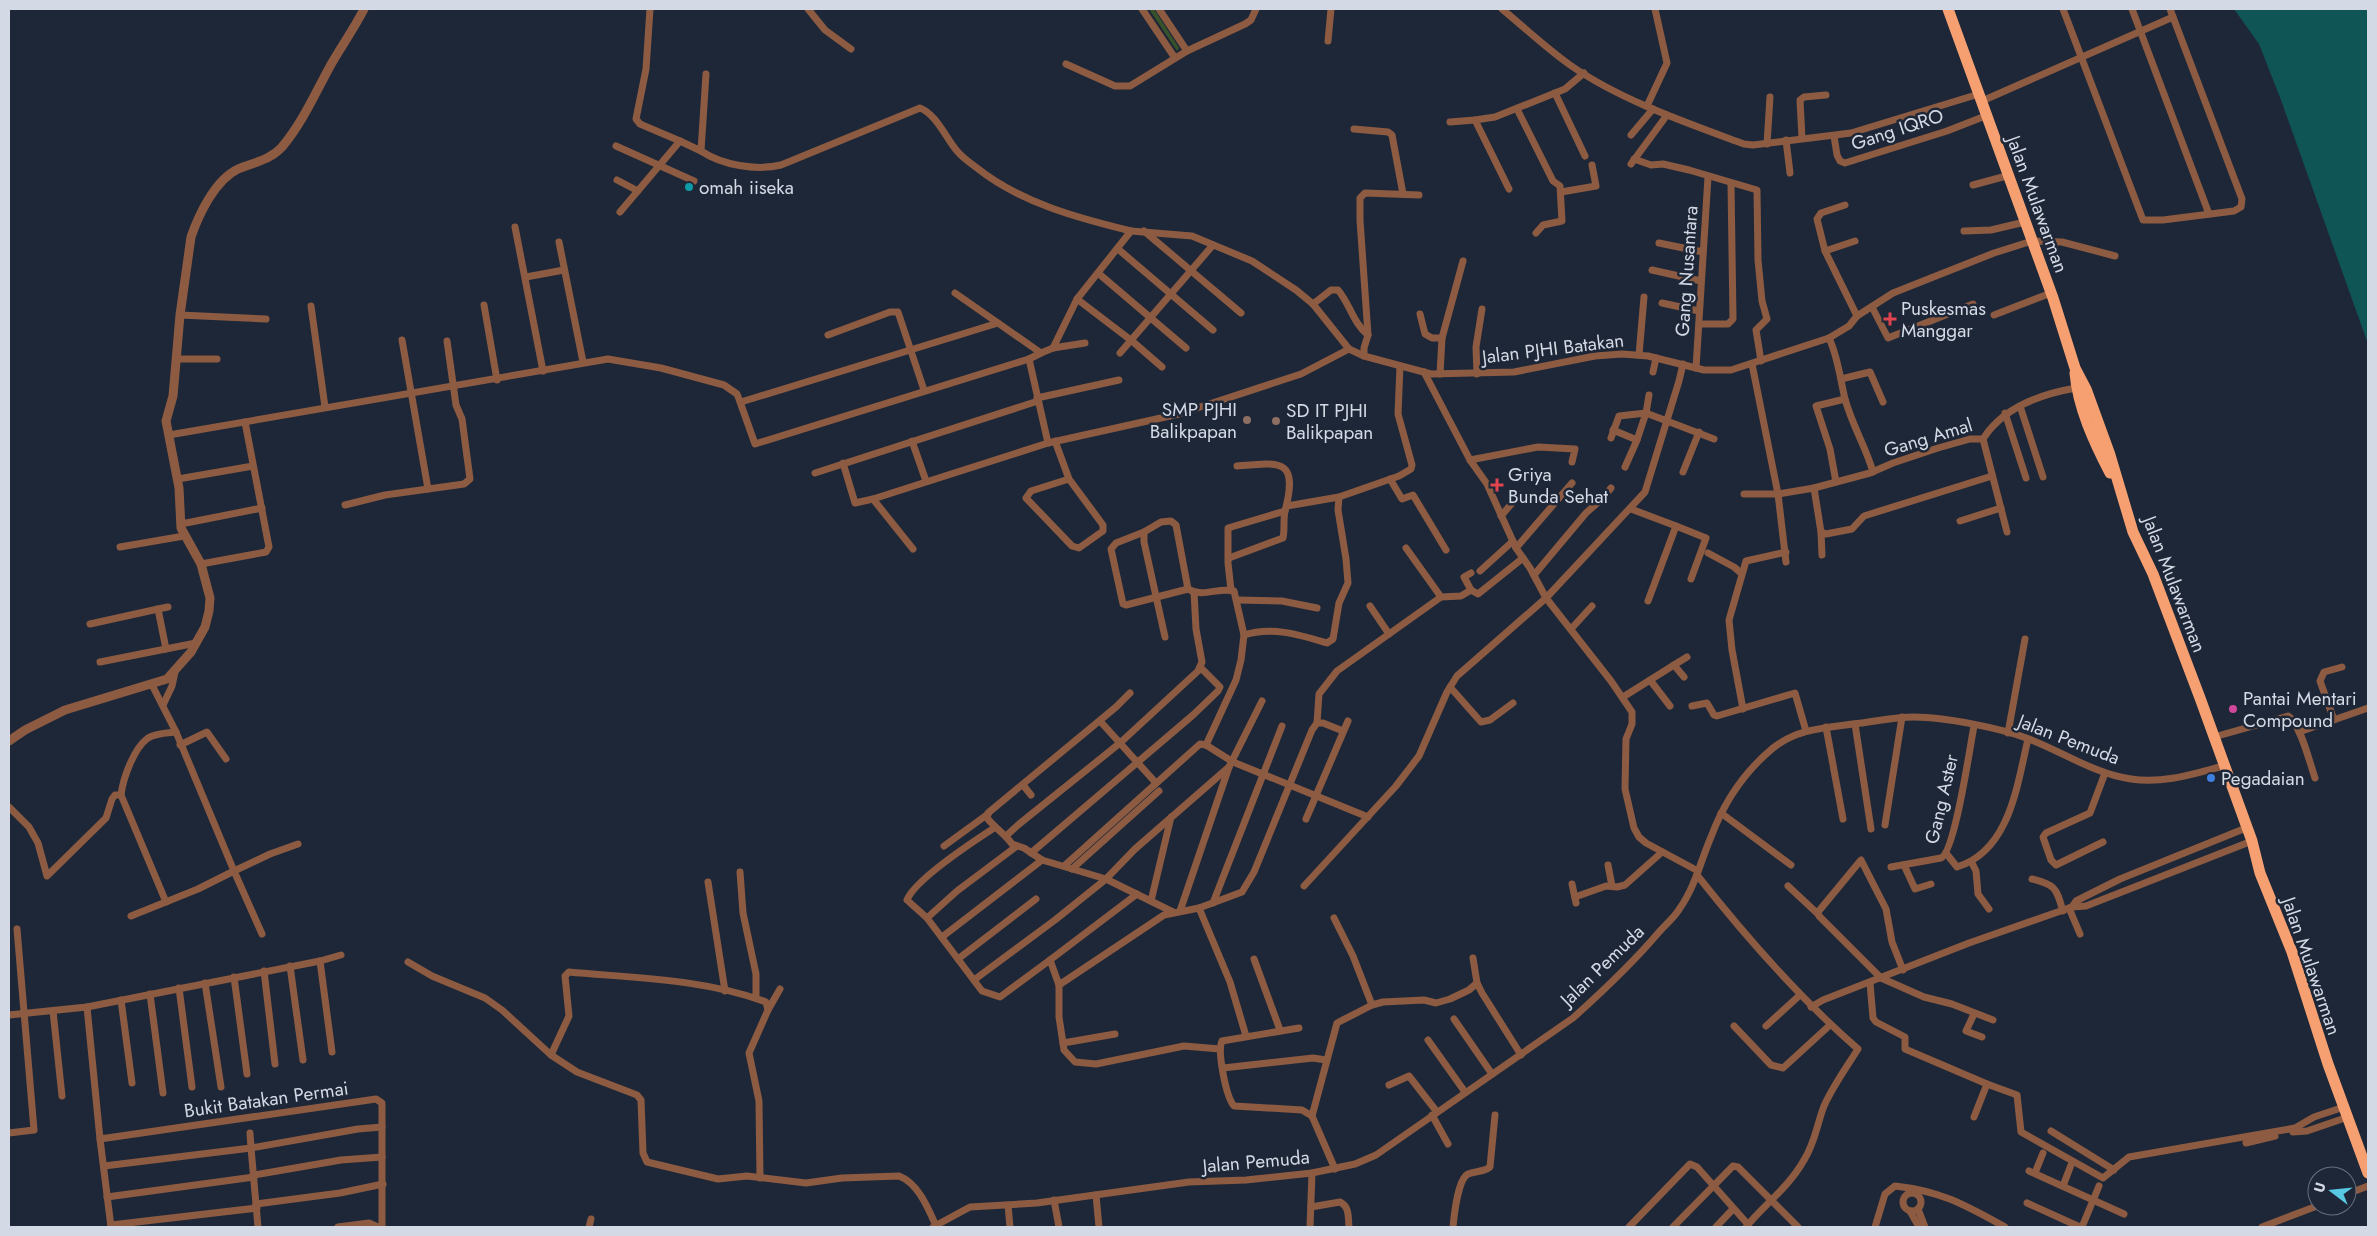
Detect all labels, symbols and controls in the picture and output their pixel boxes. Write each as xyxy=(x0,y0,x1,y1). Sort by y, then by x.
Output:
street label: Gang IQRO xyxy=(1847,102,1947,157)
street label: Jalan Mulawarman xyxy=(1999,129,2075,277)
place label: omah iiseka xyxy=(699,174,794,201)
marker: omah iiseka xyxy=(683,181,695,193)
street label: Gang Nusantara xyxy=(1668,205,1705,337)
place label: Puskesmas Manggar xyxy=(1901,295,1986,344)
marker: Puskesmas Manggar xyxy=(1883,312,1897,326)
street label: Jalan PJHI Batakan xyxy=(1478,326,1626,371)
place label: SMP PJHI Balikpapan xyxy=(1150,396,1237,445)
place label: SD IT PJHI Balikpapan xyxy=(1286,397,1373,446)
street label: Gang Amal xyxy=(1881,411,1976,464)
marker: SMP PJHI Balikpapan xyxy=(1241,414,1253,426)
marker: SD IT PJHI Balikpapan xyxy=(1270,415,1282,427)
place label: Griya Bunda Sehat xyxy=(1508,461,1609,510)
marker: Griya Bunda Sehat xyxy=(1490,478,1504,492)
street label: Jalan Mulawarman xyxy=(2135,509,2213,656)
place label: Pantai Mentari Compound xyxy=(2243,685,2357,734)
marker: Pantai Mentari Compound xyxy=(2227,703,2239,715)
street label: Jalan Pemuda xyxy=(2011,707,2124,771)
street label: Gang Aster xyxy=(1918,751,1965,847)
place label: Pegadaian xyxy=(2221,765,2305,792)
marker: Pegadaian xyxy=(2205,772,2217,784)
street label: Jalan Mulawarman xyxy=(2274,891,2348,1039)
street label: Jalan Pemuda xyxy=(1552,918,1650,1014)
street label: Bukit Batakan Permai xyxy=(182,1075,350,1124)
street label: Jalan Pemuda xyxy=(1198,1143,1311,1180)
north arrow xyxy=(2307,1166,2357,1216)
text: U xyxy=(2309,1180,2330,1195)

